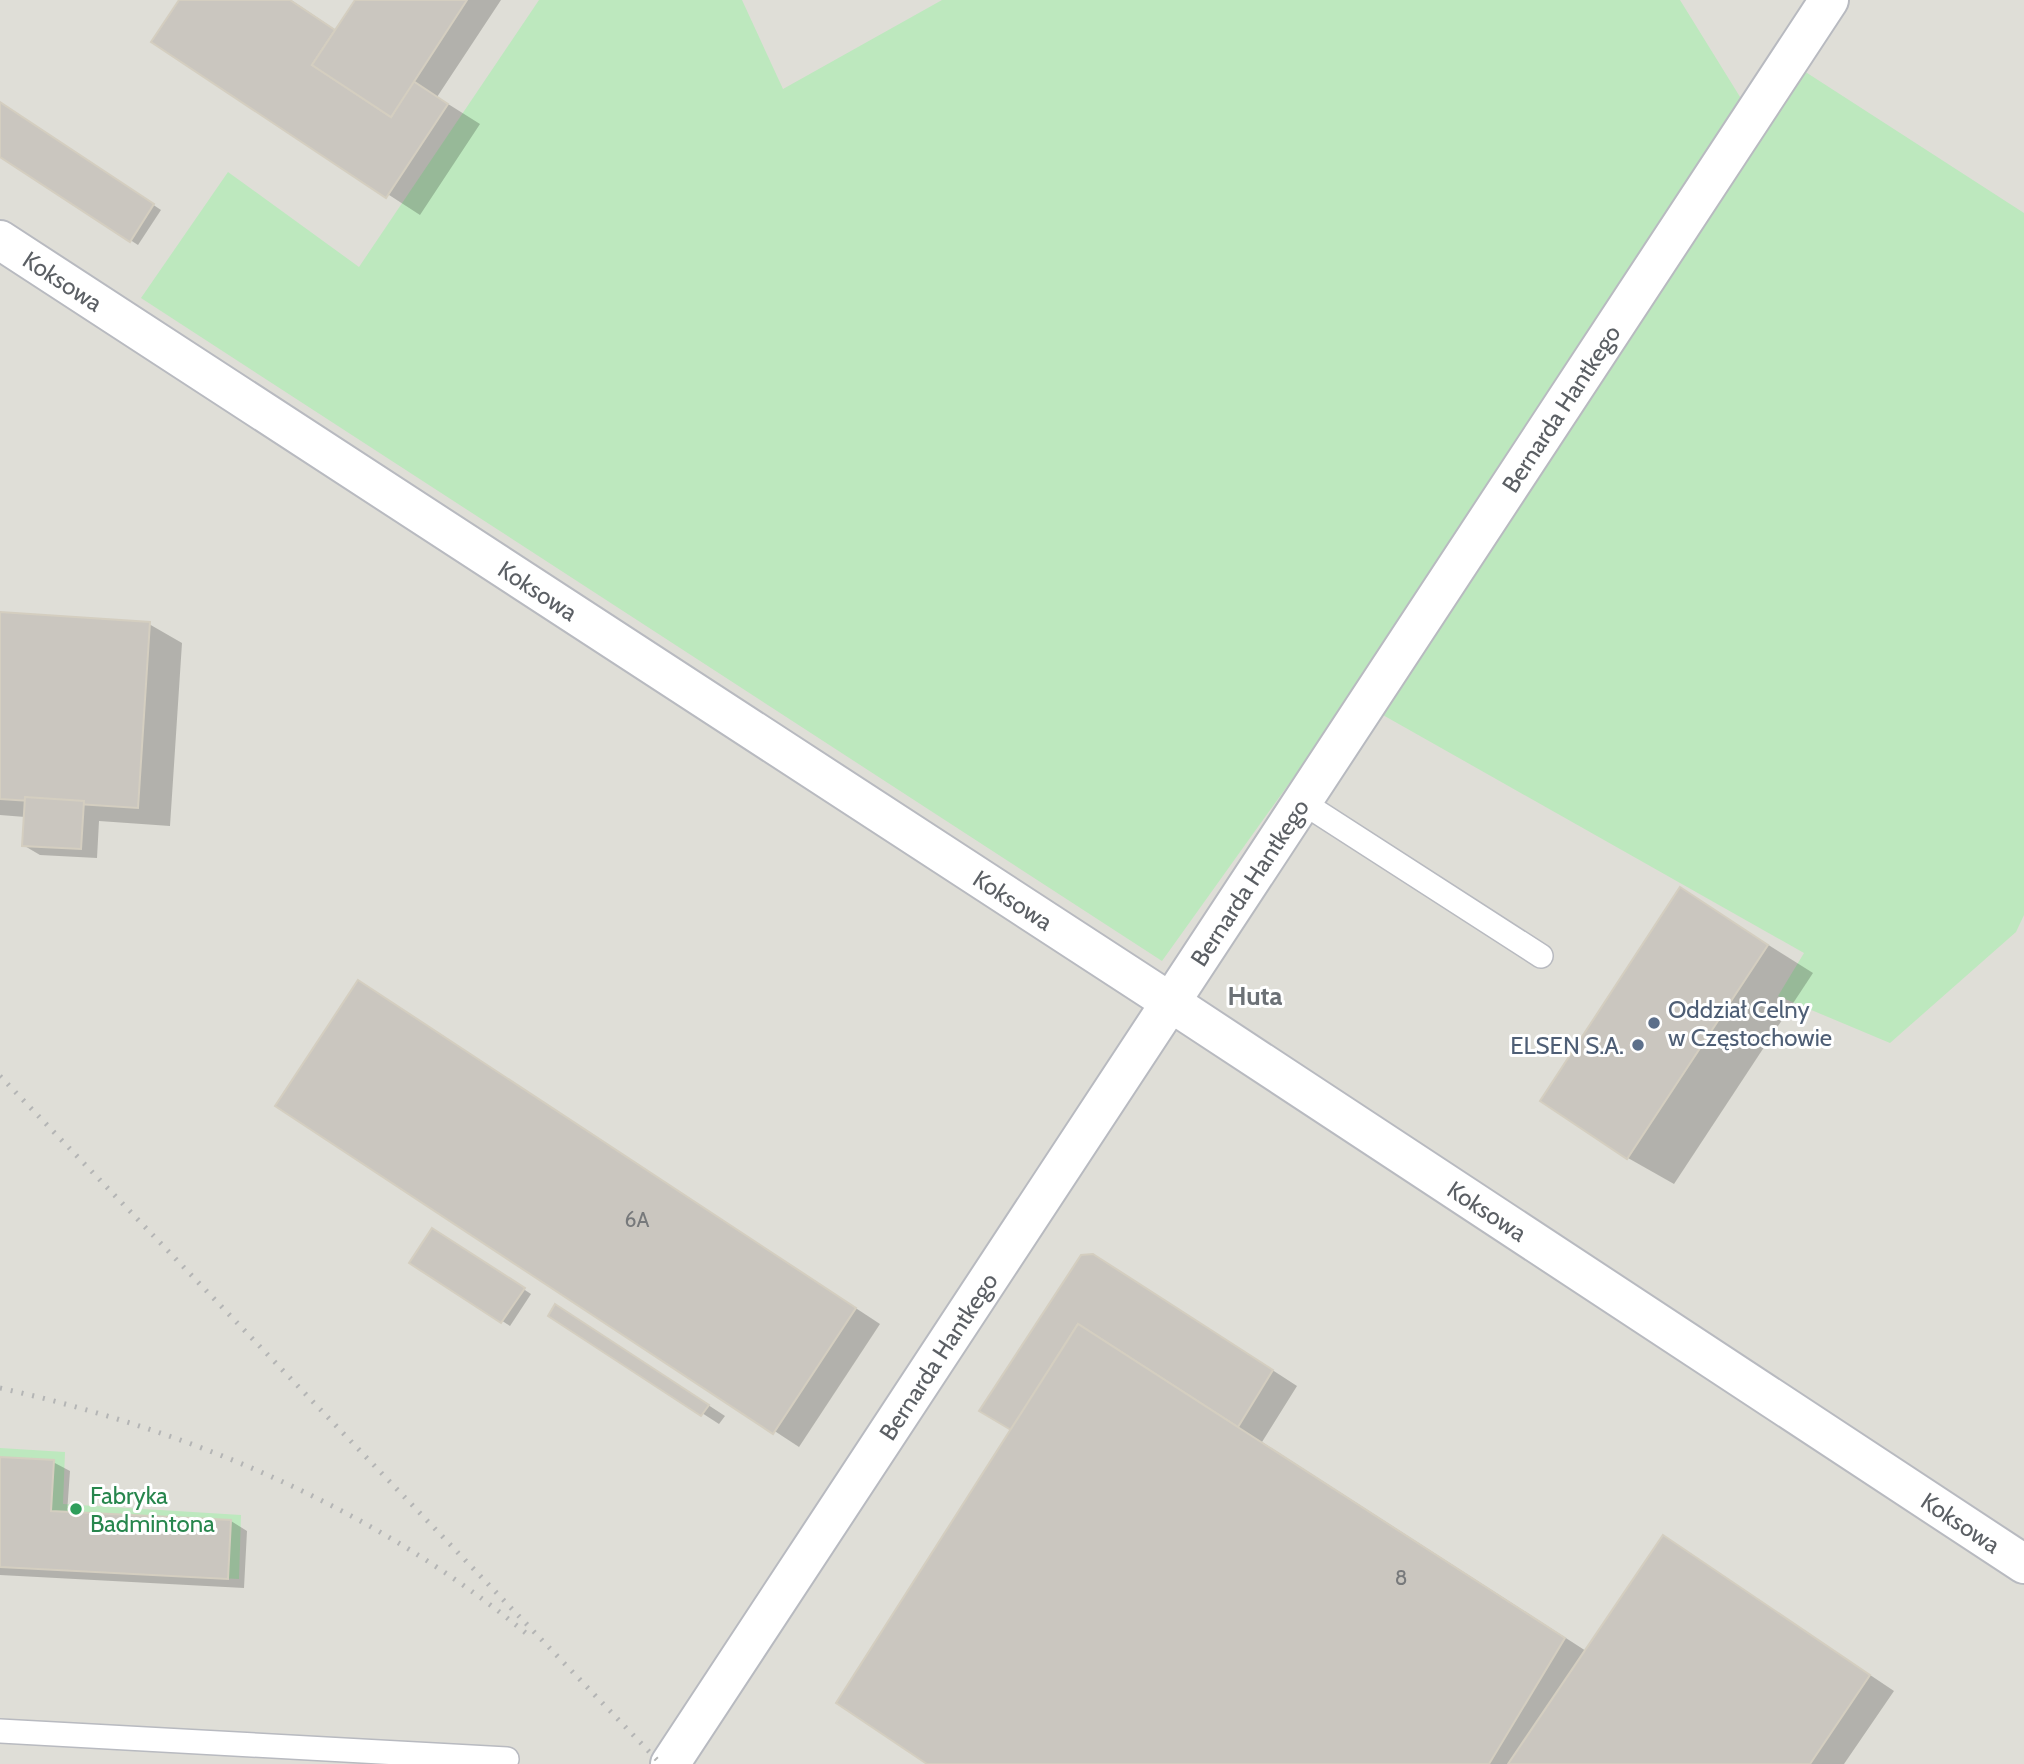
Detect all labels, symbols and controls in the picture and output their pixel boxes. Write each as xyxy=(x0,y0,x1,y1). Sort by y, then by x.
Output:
street label: Koksowa xyxy=(18,245,108,318)
street label: Bernarda Hantkego xyxy=(1495,319,1626,497)
street label: Koksowa xyxy=(493,554,583,627)
street label: Bernarda Hantkego xyxy=(1184,793,1315,971)
street label: Koksowa xyxy=(968,863,1059,936)
district label: Huta xyxy=(1228,980,1283,1012)
place label: Oddział Celny w Częstochowie xyxy=(1668,995,1832,1052)
marker: Oddział Celny w Częstochowie xyxy=(1646,1015,1662,1031)
place label: ELSEN S.A. xyxy=(1510,1031,1624,1060)
marker: ELSEN S.A. xyxy=(1630,1037,1646,1053)
street label: Koksowa xyxy=(1442,1174,1533,1247)
house number: 6A xyxy=(625,1207,649,1232)
street label: Bernarda Hantkego xyxy=(873,1267,1003,1445)
place label: Fabryka Badmintona xyxy=(90,1481,215,1538)
street label: Koksowa xyxy=(1916,1486,2006,1559)
marker: Fabryka Badmintona xyxy=(68,1501,84,1517)
house number: 8 xyxy=(1395,1565,1407,1590)

